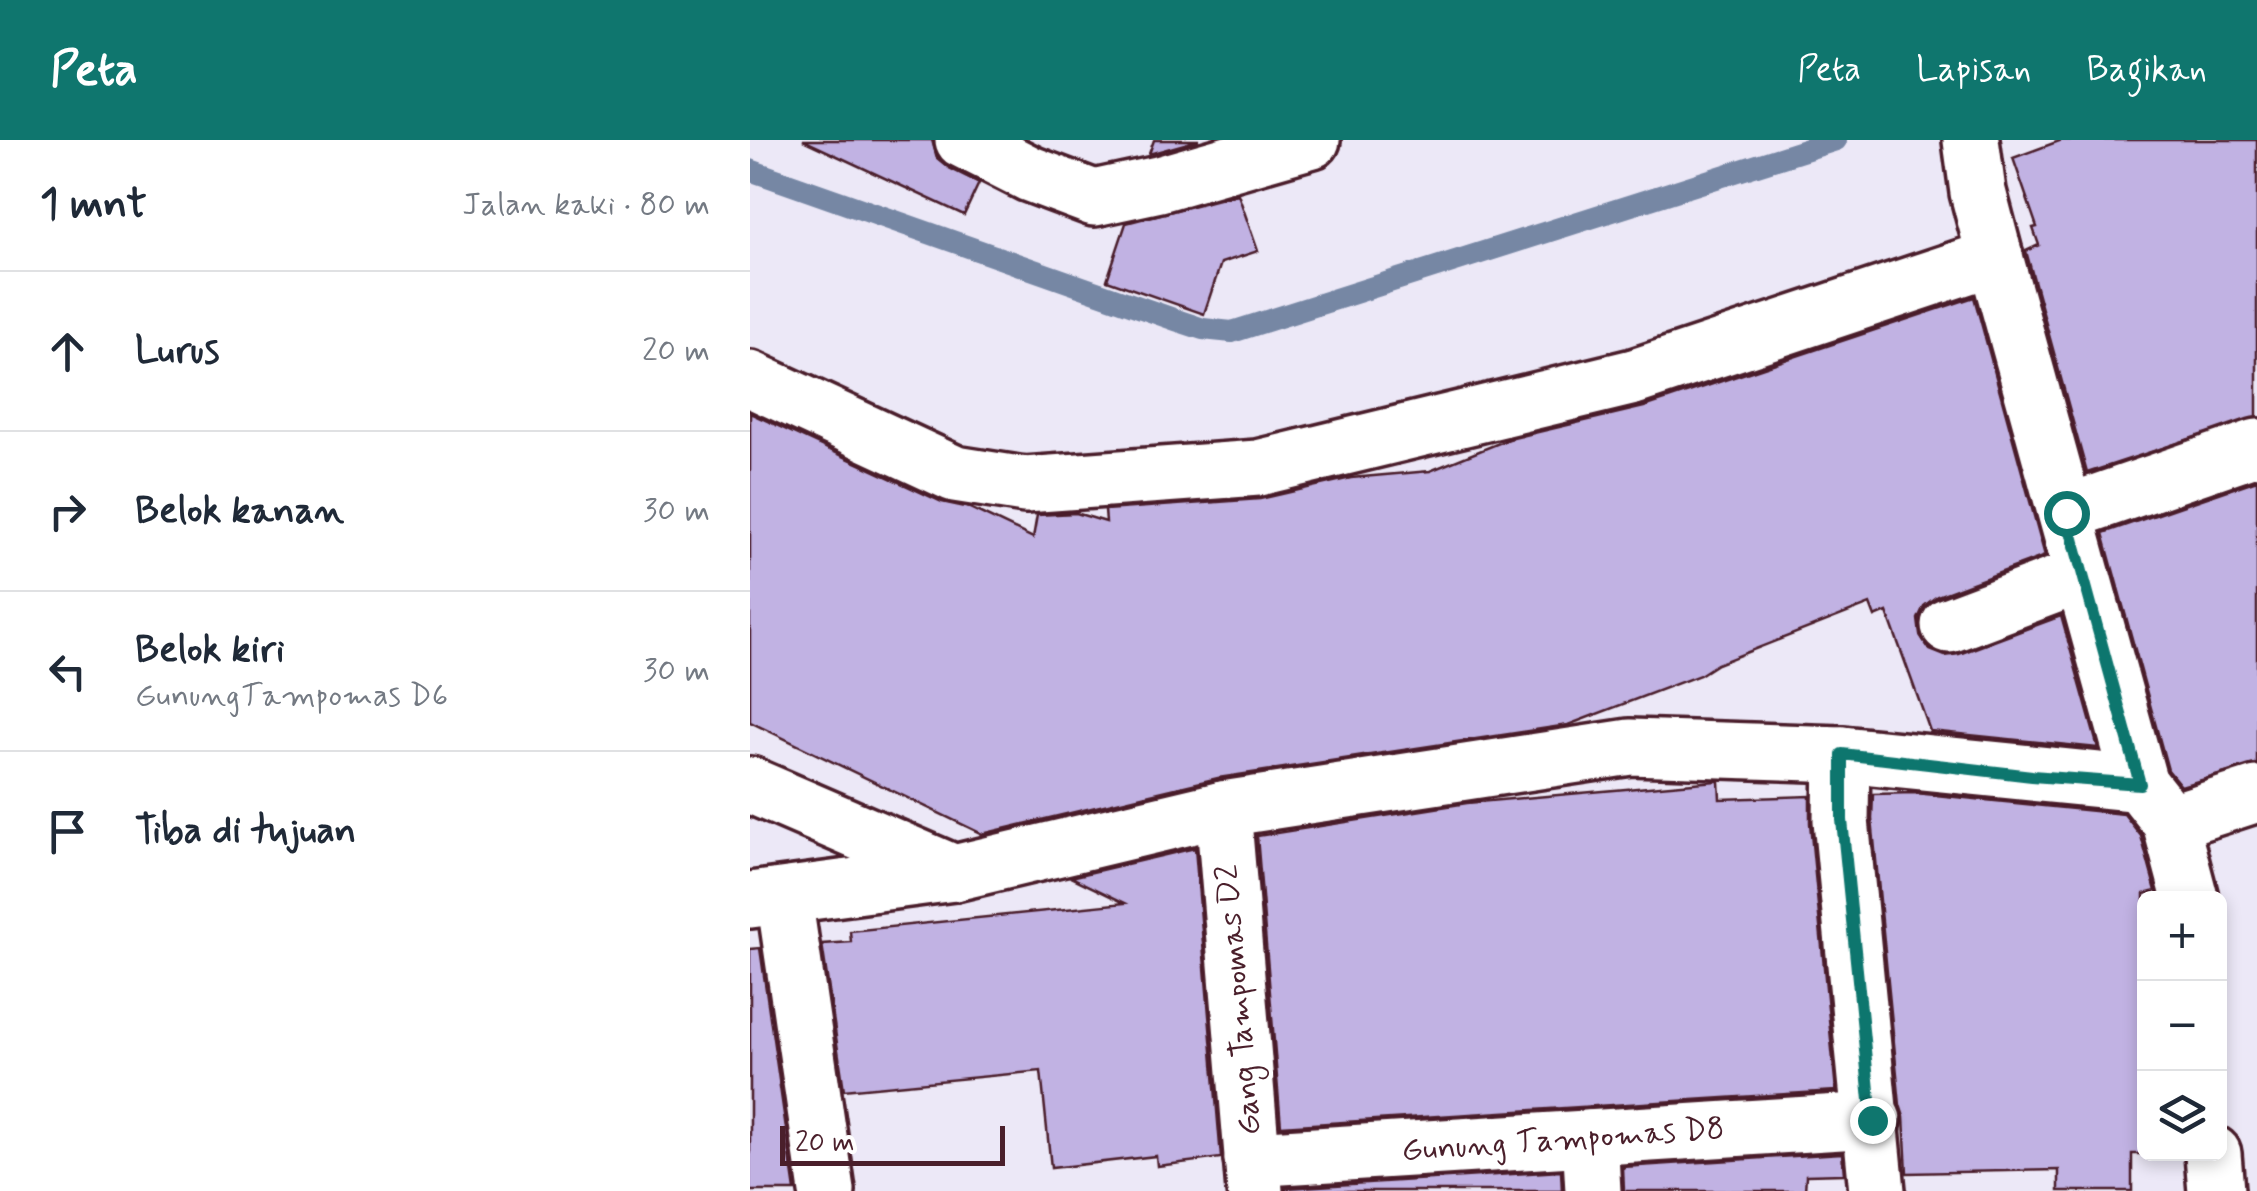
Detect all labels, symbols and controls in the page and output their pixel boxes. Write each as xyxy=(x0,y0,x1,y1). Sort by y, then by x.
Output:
text: Peta xyxy=(50,39,138,102)
text: Peta xyxy=(1797,47,1861,93)
text: Lapisan xyxy=(1916,47,2032,93)
text: Bagikan xyxy=(2087,47,2207,93)
text: 1 mnt xyxy=(40,178,147,233)
text: Jalan kaki · 80 m xyxy=(462,184,710,226)
icon: ahead xyxy=(40,324,95,379)
text: Lurus xyxy=(135,327,219,376)
text: 20 m xyxy=(642,330,710,372)
icon: right xyxy=(40,484,95,539)
text: Belok kanan xyxy=(135,487,344,536)
text: 30 m xyxy=(643,490,710,532)
route start xyxy=(2044,491,2090,537)
text: Belok kiri xyxy=(135,626,285,675)
icon: left xyxy=(40,644,95,699)
text: 30 m xyxy=(643,650,710,692)
text: GunungTampomas D6 xyxy=(135,675,448,717)
icon: arrive xyxy=(40,804,95,859)
text: Tiba di tujuan xyxy=(135,807,356,856)
street label: Gang Tampomas D2 xyxy=(1206,863,1274,1137)
map controls xyxy=(2137,891,2227,1161)
button: + xyxy=(2137,891,2227,981)
button: − xyxy=(2137,981,2227,1071)
button: layers xyxy=(2137,1071,2227,1161)
route end xyxy=(1850,1098,1896,1144)
street label: Gunung Tampomas D8 xyxy=(1400,1108,1726,1172)
scale bar xyxy=(780,1121,1005,1166)
text: 20 m xyxy=(795,1125,855,1162)

